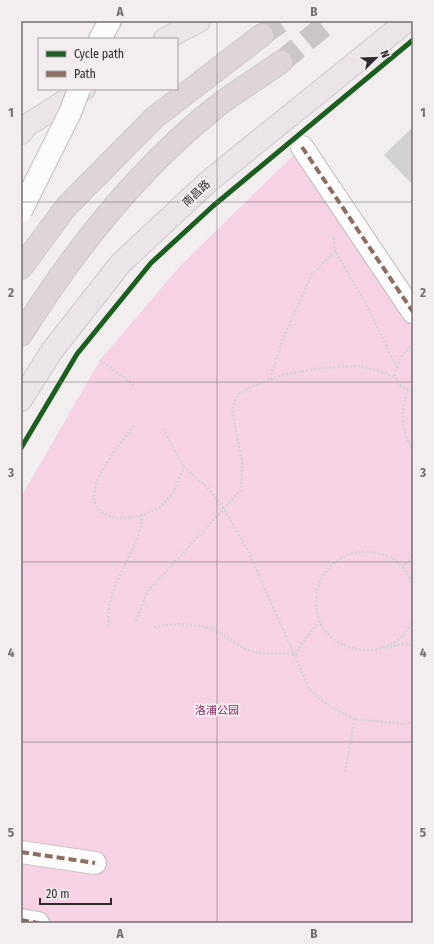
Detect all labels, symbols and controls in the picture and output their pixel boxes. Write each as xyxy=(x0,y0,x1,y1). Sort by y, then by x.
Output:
text: A xyxy=(115,4,124,19)
text: B xyxy=(310,4,318,19)
legend xyxy=(38,38,178,90)
north arrow xyxy=(356,38,396,78)
text: Cycle path xyxy=(74,47,124,61)
text: N xyxy=(377,49,392,60)
text: Path xyxy=(74,67,96,81)
text: 1 xyxy=(8,105,14,120)
text: 1 xyxy=(420,105,426,120)
street label: 南昌路 xyxy=(180,177,213,209)
text: 2 xyxy=(7,285,14,300)
text: 2 xyxy=(419,285,426,300)
text: 3 xyxy=(7,465,14,480)
text: 3 xyxy=(419,465,426,480)
text: 4 xyxy=(8,645,15,660)
text: 4 xyxy=(420,645,427,660)
park label: 洛浦公园 xyxy=(195,704,239,717)
text: 5 xyxy=(8,825,14,840)
text: 5 xyxy=(420,825,426,840)
scale bar xyxy=(40,880,111,906)
text: 20 m xyxy=(46,887,70,901)
text: A xyxy=(115,926,124,941)
text: B xyxy=(310,926,318,941)

